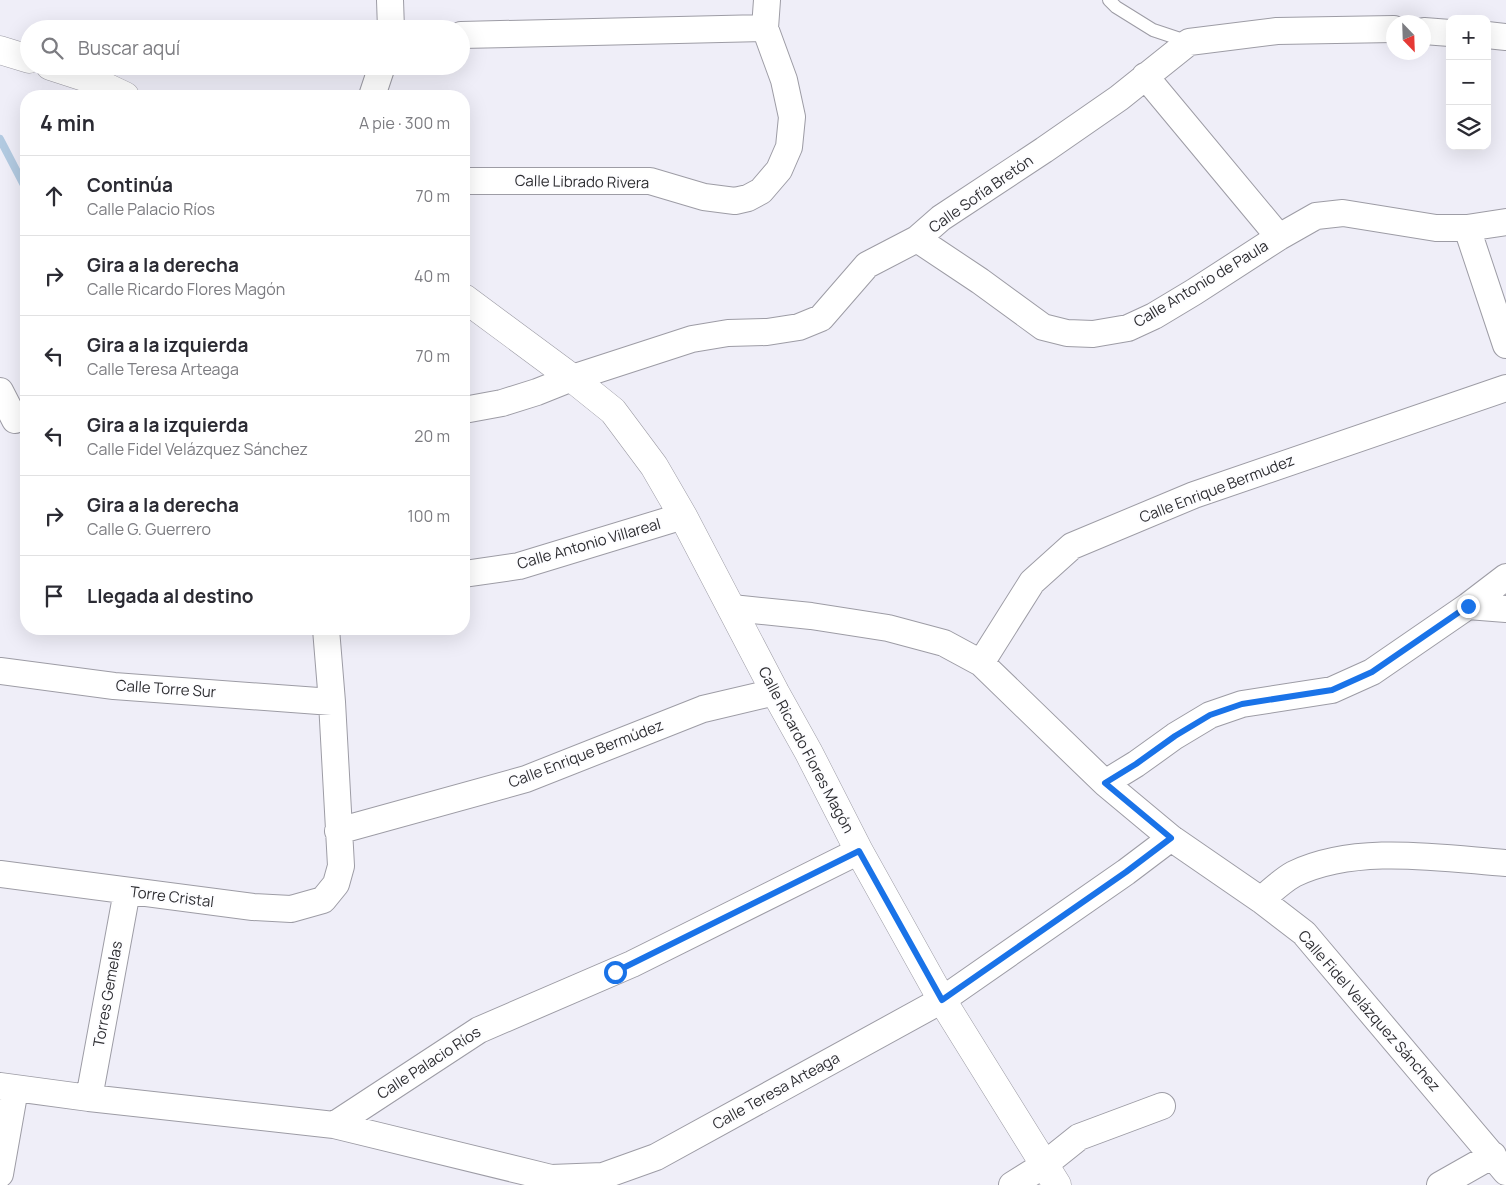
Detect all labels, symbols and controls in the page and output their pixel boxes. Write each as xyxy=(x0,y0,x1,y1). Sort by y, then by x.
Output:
north arrow xyxy=(1386,15,1431,60)
map controls xyxy=(1446,15,1491,150)
button: + xyxy=(1446,15,1491,60)
search box xyxy=(20,20,470,75)
icon: search xyxy=(38,34,66,62)
text: Buscar aquí xyxy=(78,35,180,61)
button: − xyxy=(1446,60,1491,105)
button: layers xyxy=(1446,105,1491,150)
text: 4 min xyxy=(40,109,95,137)
text: A pie · 300 m xyxy=(359,112,450,134)
street label: Calle Sofía Bretón xyxy=(924,150,1037,237)
street label: Calle Librado Rivera xyxy=(515,170,649,193)
text: Continúa xyxy=(87,172,173,198)
icon: ahead xyxy=(40,182,68,210)
text: 70 m xyxy=(415,185,450,207)
text: Calle Palacio Ríos xyxy=(87,198,215,220)
street label: Calle Antonio de Paula xyxy=(1130,235,1272,332)
text: Gira a la derecha xyxy=(87,252,239,278)
icon: right xyxy=(40,262,68,290)
text: 40 m xyxy=(414,265,450,287)
text: Calle Ricardo Flores Magón xyxy=(87,278,285,300)
text: Gira a la izquierda xyxy=(87,332,248,358)
icon: left xyxy=(40,342,68,370)
text: 70 m xyxy=(415,345,450,367)
text: Calle Teresa Arteaga xyxy=(87,358,239,380)
text: Gira a la izquierda xyxy=(87,412,248,438)
icon: left xyxy=(40,422,68,450)
text: 20 m xyxy=(414,425,450,447)
text: Calle Fidel Velázquez Sánchez xyxy=(87,438,308,460)
street label: Calle Enrique Bermudez xyxy=(1136,449,1297,528)
text: Gira a la derecha xyxy=(87,492,239,518)
icon: right xyxy=(40,502,68,530)
text: 100 m xyxy=(407,505,450,527)
street label: Calle Antonio Villareal xyxy=(515,513,663,574)
text: Calle G. Guerrero xyxy=(87,518,211,540)
icon: arrive xyxy=(40,582,68,610)
text: Llegada al destino xyxy=(87,583,254,609)
route end xyxy=(1457,595,1480,618)
street label: Calle Ricardo Flores Magón xyxy=(754,663,859,837)
street label: Calle Torre Sur xyxy=(115,675,217,703)
street label: Calle Enrique Bermúdez xyxy=(505,714,666,793)
street label: Torre Cristal xyxy=(129,881,215,912)
street label: Calle Fidel Velázquez Sánchez xyxy=(1293,926,1445,1096)
street label: Torres Gemelas xyxy=(88,939,127,1049)
route start xyxy=(604,961,627,984)
street label: Calle Palacio Ríos xyxy=(373,1021,485,1104)
street label: Calle Teresa Arteaga xyxy=(708,1047,843,1134)

